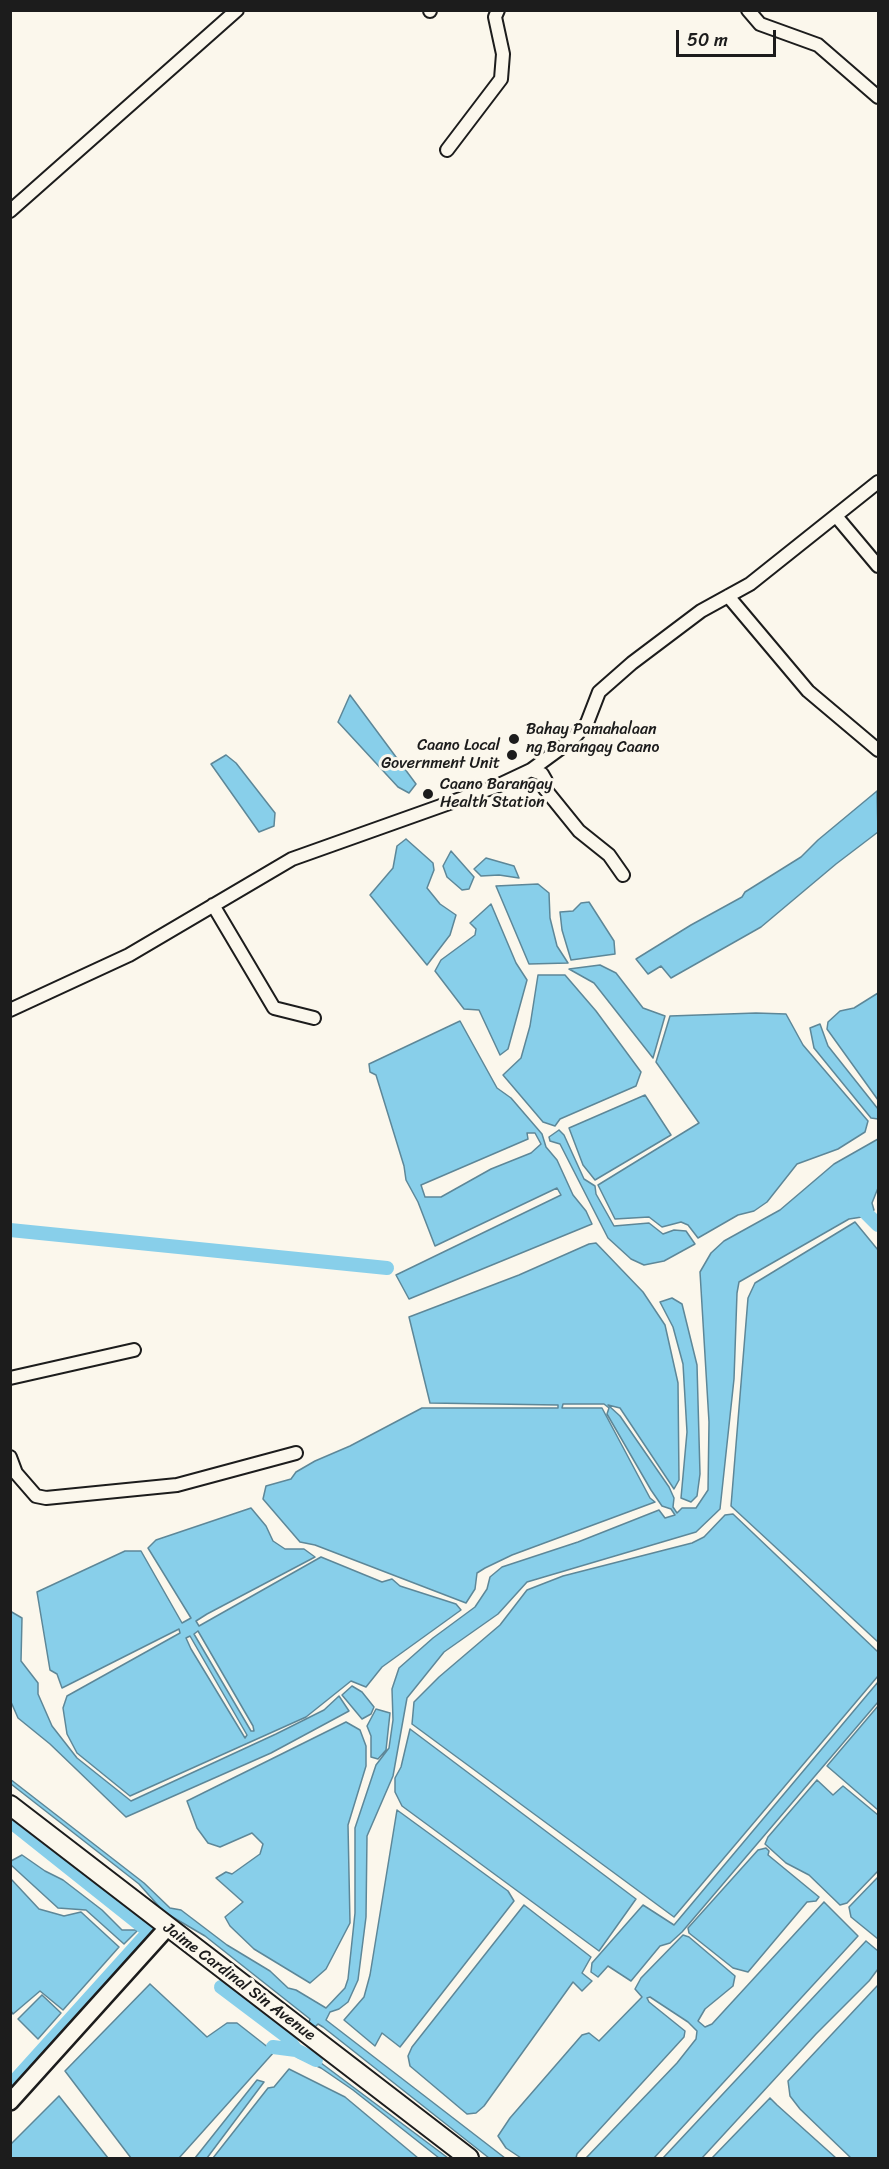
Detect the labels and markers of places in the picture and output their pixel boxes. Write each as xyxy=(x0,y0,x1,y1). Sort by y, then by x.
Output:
place label: Bahay Pamahalaan ng Barangay Caano xyxy=(526,720,659,758)
marker: Bahay Pamahalaan ng Barangay Caano xyxy=(507,732,521,746)
place label: Caano Local Government Unit xyxy=(381,736,500,774)
marker: Caano Local Government Unit xyxy=(505,748,519,762)
place label: Caano Barangay Health Station xyxy=(440,775,553,813)
marker: Caano Barangay Health Station xyxy=(421,787,435,801)

